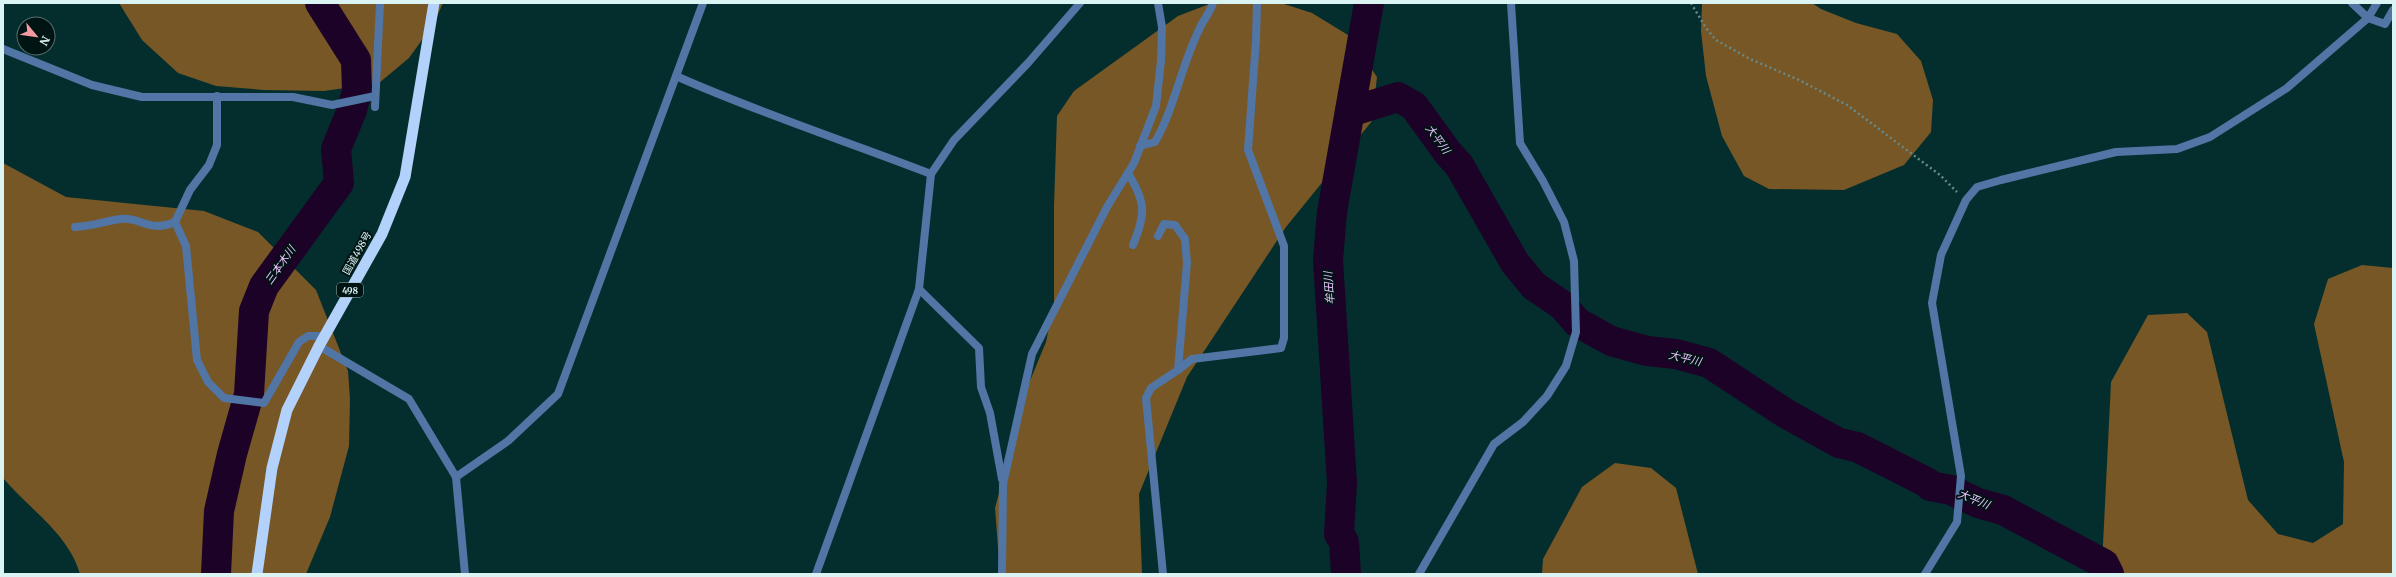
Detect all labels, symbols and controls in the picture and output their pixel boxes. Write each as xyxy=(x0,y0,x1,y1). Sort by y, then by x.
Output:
north arrow xyxy=(16,16,56,56)
text: N xyxy=(36,34,53,48)
water label: 大平川 xyxy=(1423,122,1454,157)
street label: 国道498号 xyxy=(340,229,374,277)
water label: 三本木川 xyxy=(262,242,299,287)
water label: 牟田川 xyxy=(1321,270,1337,305)
road number: 498 xyxy=(337,283,363,297)
water label: 大平川 xyxy=(1667,347,1704,369)
water label: 大平川 xyxy=(1956,486,1993,512)

